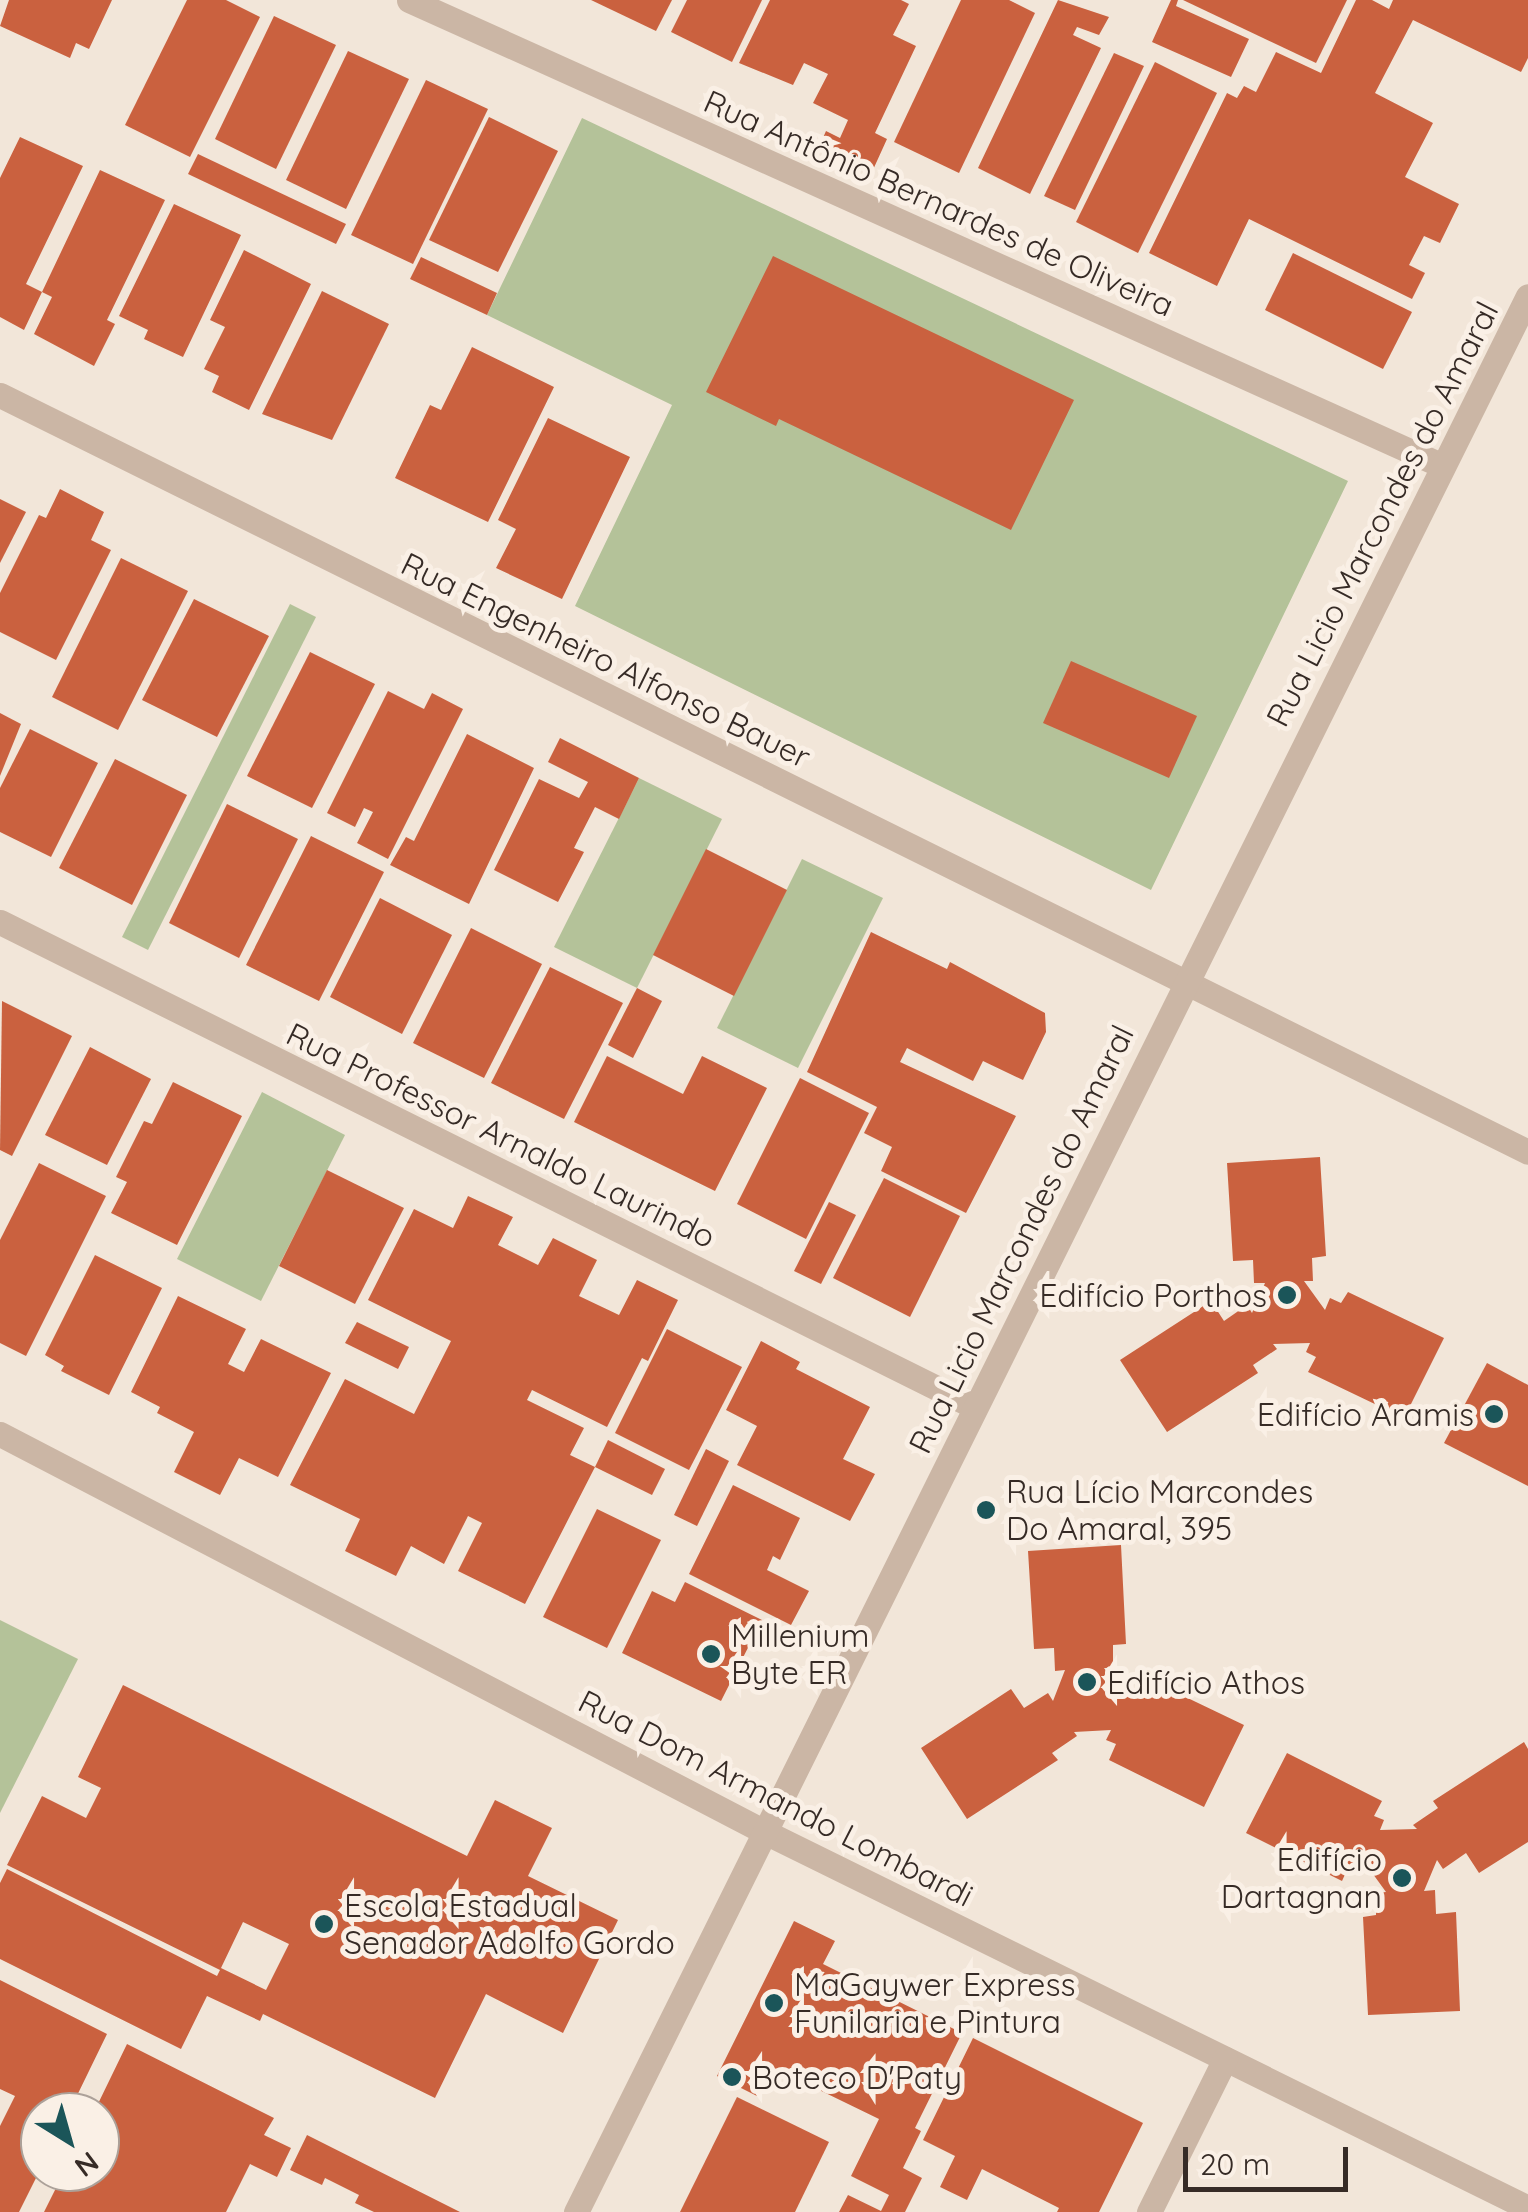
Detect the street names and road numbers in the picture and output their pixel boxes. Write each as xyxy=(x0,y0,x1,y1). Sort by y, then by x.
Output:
street label: Rua Antônio Bernardes de Oliveira xyxy=(698,82,1180,324)
street label: Rua Licio Marcondes do Amaral xyxy=(1258,295,1506,733)
street label: Rua Engenheiro Alfonso Bauer xyxy=(395,544,817,776)
street label: Rua Professor Arnaldo Laurindo xyxy=(280,1014,722,1256)
street label: Rua Licio Marcondes do Amaral xyxy=(900,1019,1142,1459)
street label: Rua Dom Armando Lombardi xyxy=(572,1682,980,1914)

